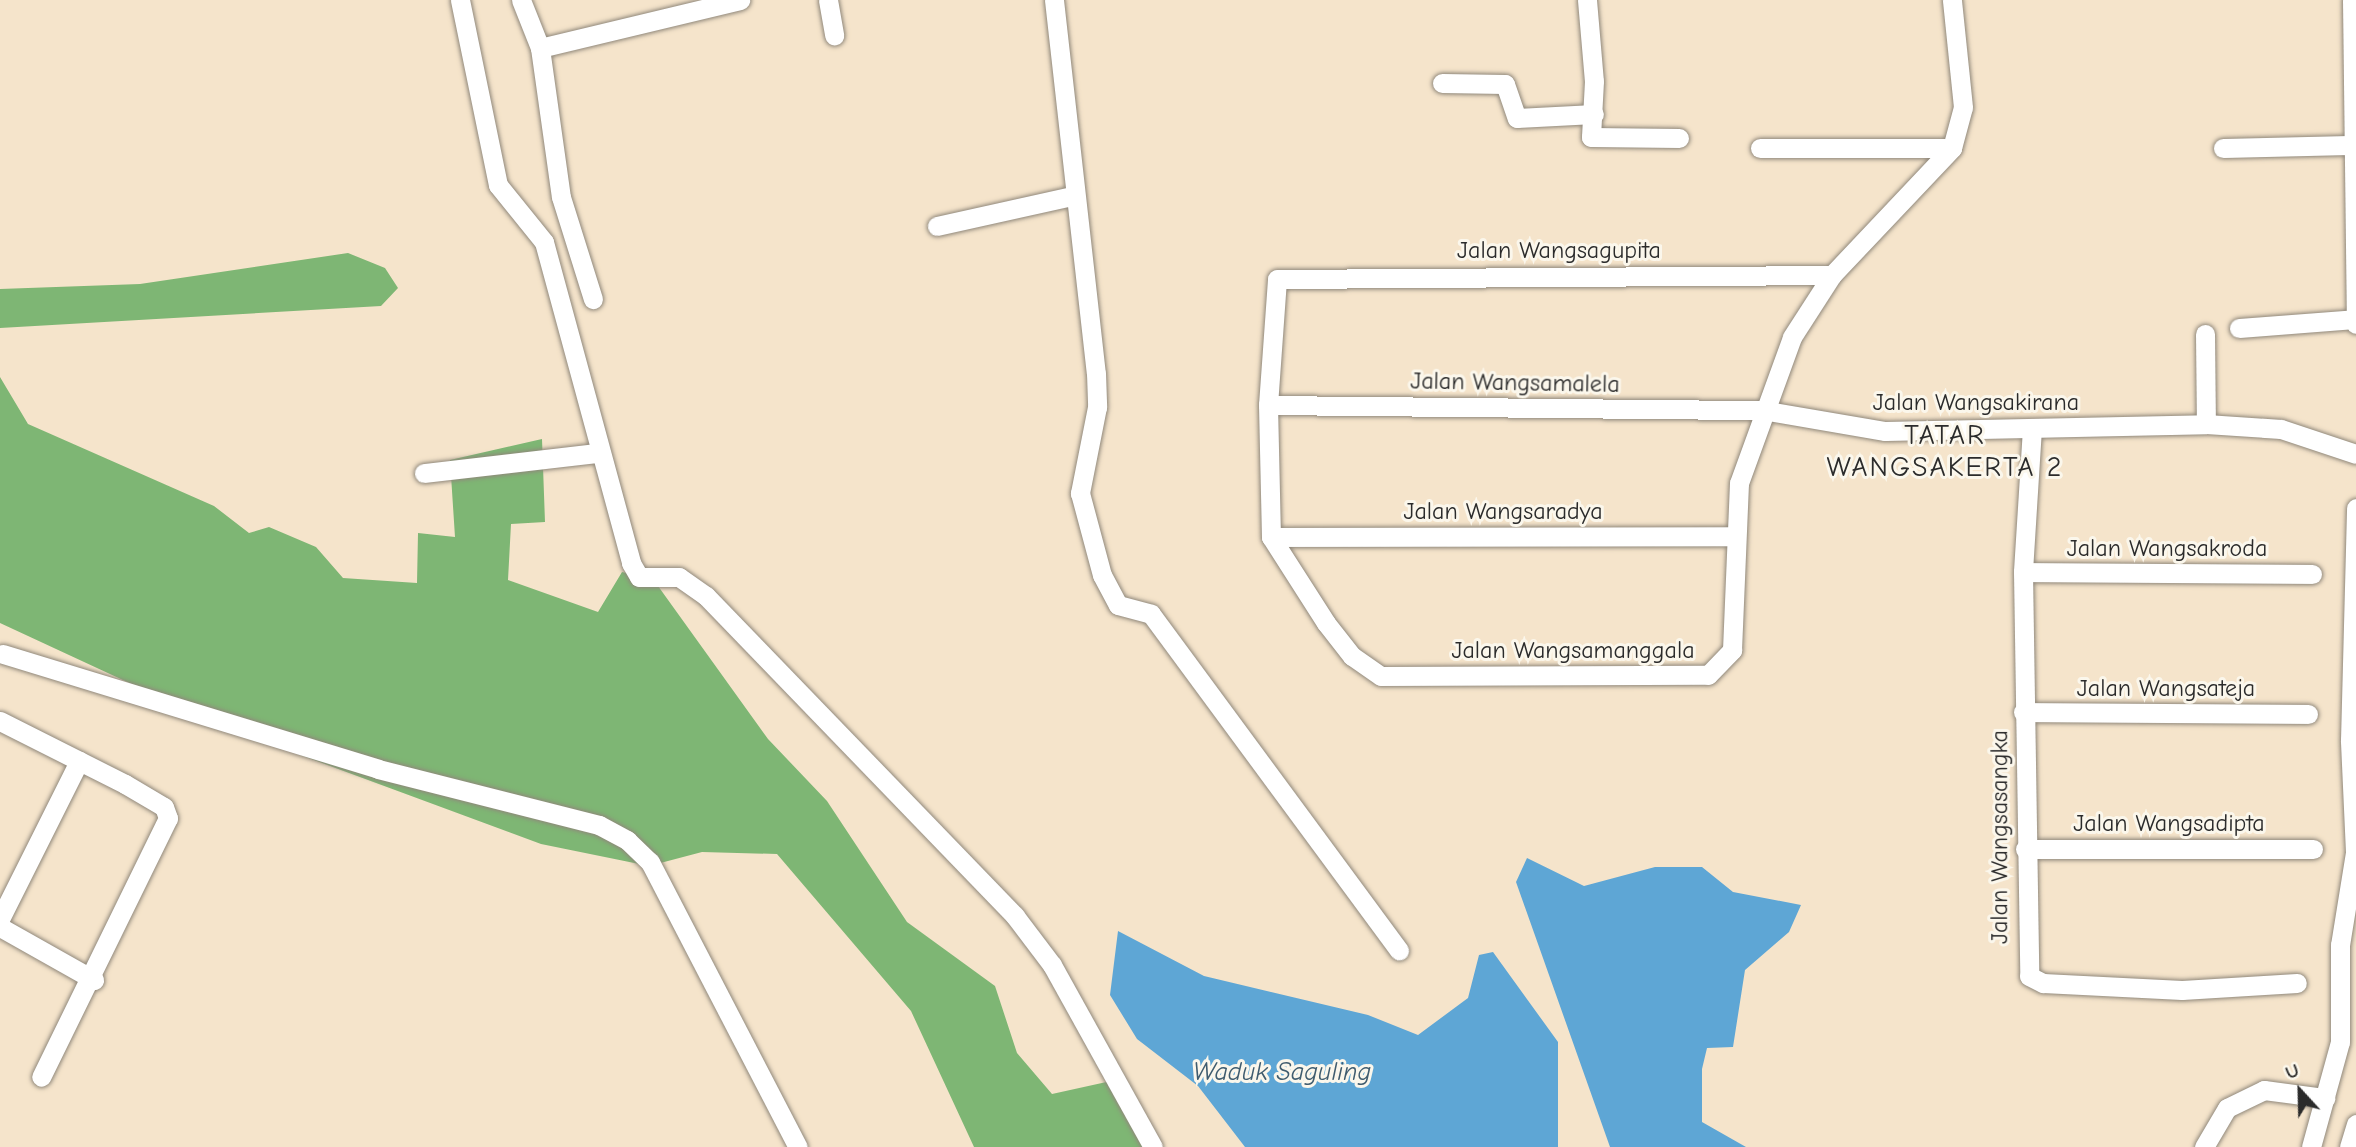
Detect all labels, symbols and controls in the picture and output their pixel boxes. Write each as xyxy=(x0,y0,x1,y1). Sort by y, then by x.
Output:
street label: Jalan Wangsagupita xyxy=(1457,237,1661,265)
street label: Jalan Wangsamalela xyxy=(1410,367,1620,399)
street label: Jalan Wangsakirana xyxy=(1873,389,2079,417)
district label: TATAR WANGSAKERTA 2 xyxy=(1828,418,2062,484)
street label: Jalan Wangsaradya xyxy=(1403,498,1603,526)
street label: Jalan Wangsakroda xyxy=(2067,535,2267,563)
street label: Jalan Wangsamanggala xyxy=(1451,637,1695,665)
street label: Jalan Wangsateja xyxy=(2077,675,2255,703)
street label: Jalan Wangsasangka xyxy=(1986,730,2014,944)
street label: Jalan Wangsadipta xyxy=(2073,810,2265,838)
north arrow xyxy=(2265,1056,2335,1126)
water label: Waduk Saguling xyxy=(1193,1057,1371,1089)
text: U xyxy=(2282,1059,2302,1084)

